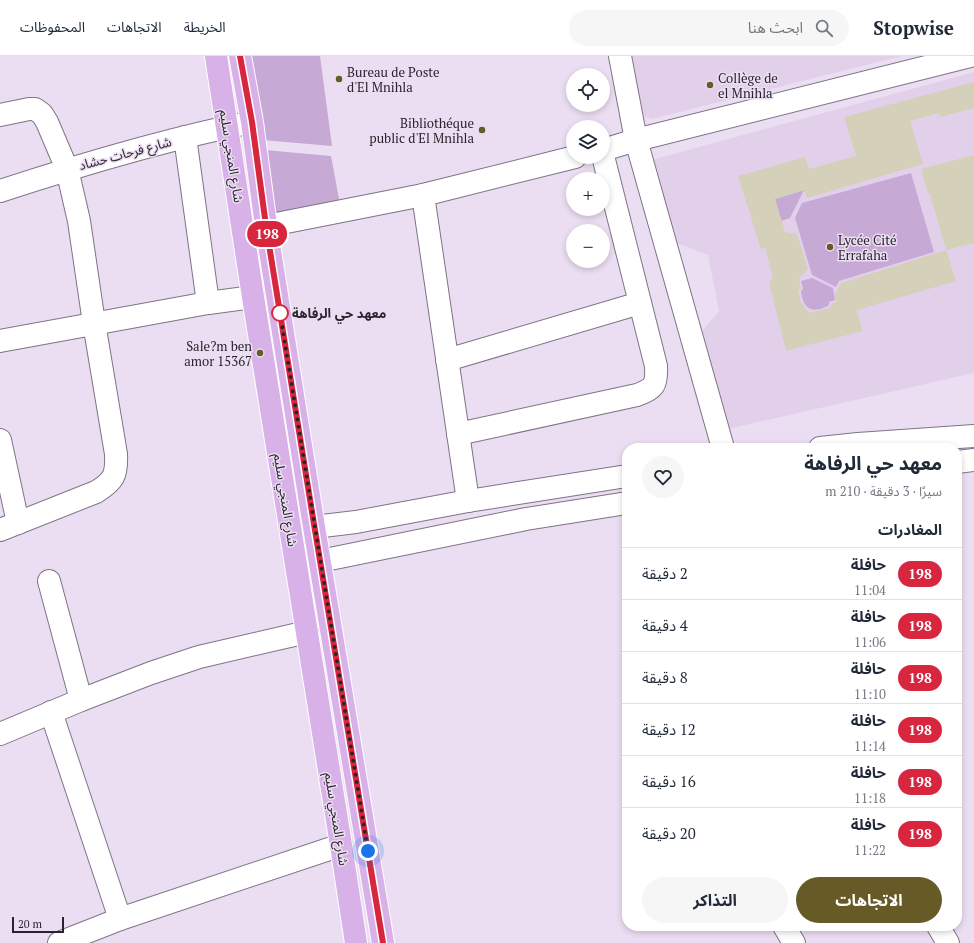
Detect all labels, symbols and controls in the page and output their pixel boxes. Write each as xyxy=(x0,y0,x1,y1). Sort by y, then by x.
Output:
search box xyxy=(569,10,849,46)
text: Stopwise xyxy=(873,15,954,40)
text: المحفوظات xyxy=(20,17,85,36)
text: الاتجاهات xyxy=(107,17,162,36)
text: الخريطة xyxy=(184,17,226,36)
text: ابحث هنا xyxy=(748,17,803,37)
icon: search xyxy=(813,17,835,39)
place label: Bureau de Poste d'El Mnihla xyxy=(347,63,440,96)
map controls xyxy=(566,68,610,268)
button: locate xyxy=(566,68,610,112)
place label: Collège de el Mnihla xyxy=(718,69,778,102)
marker: Bureau de Poste d'El Mnihla xyxy=(334,74,344,84)
marker: Collège de el Mnihla xyxy=(705,80,715,90)
street label: شارع المنجي سليم xyxy=(214,108,248,204)
place label: Bibliothéque public d'El Mnihla xyxy=(369,114,474,147)
button: layers xyxy=(566,120,610,164)
marker: Bibliothéque public d'El Mnihla xyxy=(477,125,487,135)
street label: شارع فرحات حشاد xyxy=(77,132,174,176)
button: + xyxy=(566,172,610,216)
line badge: 198 xyxy=(244,221,290,247)
text: 198 xyxy=(255,224,279,243)
button: − xyxy=(566,224,610,268)
place label: Lycée Cité Errafaha xyxy=(838,231,897,264)
marker: Lycée Cité Errafaha xyxy=(825,242,835,252)
marker: معهد حي الرفاهة xyxy=(271,304,289,322)
place label: معهد حي الرفاهة xyxy=(292,304,386,324)
place label: Sale?m ben amor 15367 xyxy=(184,337,252,370)
marker: Sale?m ben amor 15367 xyxy=(255,348,265,358)
text: معهد حي الرفاهة xyxy=(804,450,942,475)
street label: شارع المنجي سليم xyxy=(268,452,302,548)
button: heart xyxy=(642,456,684,498)
text: سيرًا · 3 دقيقة · 210 m xyxy=(825,482,942,500)
text: المغادرات xyxy=(878,519,942,539)
text: حافلة xyxy=(851,554,886,574)
text: 2 دقيقة xyxy=(642,563,688,583)
text: 198 xyxy=(908,564,932,583)
text: 11:04 xyxy=(854,581,886,599)
text: حافلة xyxy=(851,606,886,626)
text: 4 دقيقة xyxy=(642,615,688,635)
text: 198 xyxy=(908,616,932,635)
text: 11:06 xyxy=(854,633,886,651)
text: حافلة xyxy=(851,658,886,678)
text: 8 دقيقة xyxy=(642,667,688,687)
text: 198 xyxy=(908,668,932,687)
text: 11:10 xyxy=(854,685,886,703)
text: حافلة xyxy=(851,710,886,730)
text: 12 دقيقة xyxy=(642,719,696,739)
text: 198 xyxy=(908,720,932,739)
text: 11:14 xyxy=(854,737,886,755)
text: حافلة xyxy=(851,762,886,782)
street label: شارع المنجي سليم xyxy=(319,771,353,867)
text: 16 دقيقة xyxy=(642,771,696,791)
text: 198 xyxy=(908,772,932,791)
text: 11:18 xyxy=(854,789,886,807)
text: حافلة xyxy=(851,814,886,834)
text: 20 دقيقة xyxy=(642,823,696,843)
text: 198 xyxy=(908,824,932,843)
your location xyxy=(358,841,378,861)
text: 11:22 xyxy=(854,841,886,859)
button: التذاكر xyxy=(642,877,788,923)
button: الاتجاهات xyxy=(796,877,942,923)
scale bar xyxy=(12,915,64,934)
text: 20 m xyxy=(18,917,42,931)

